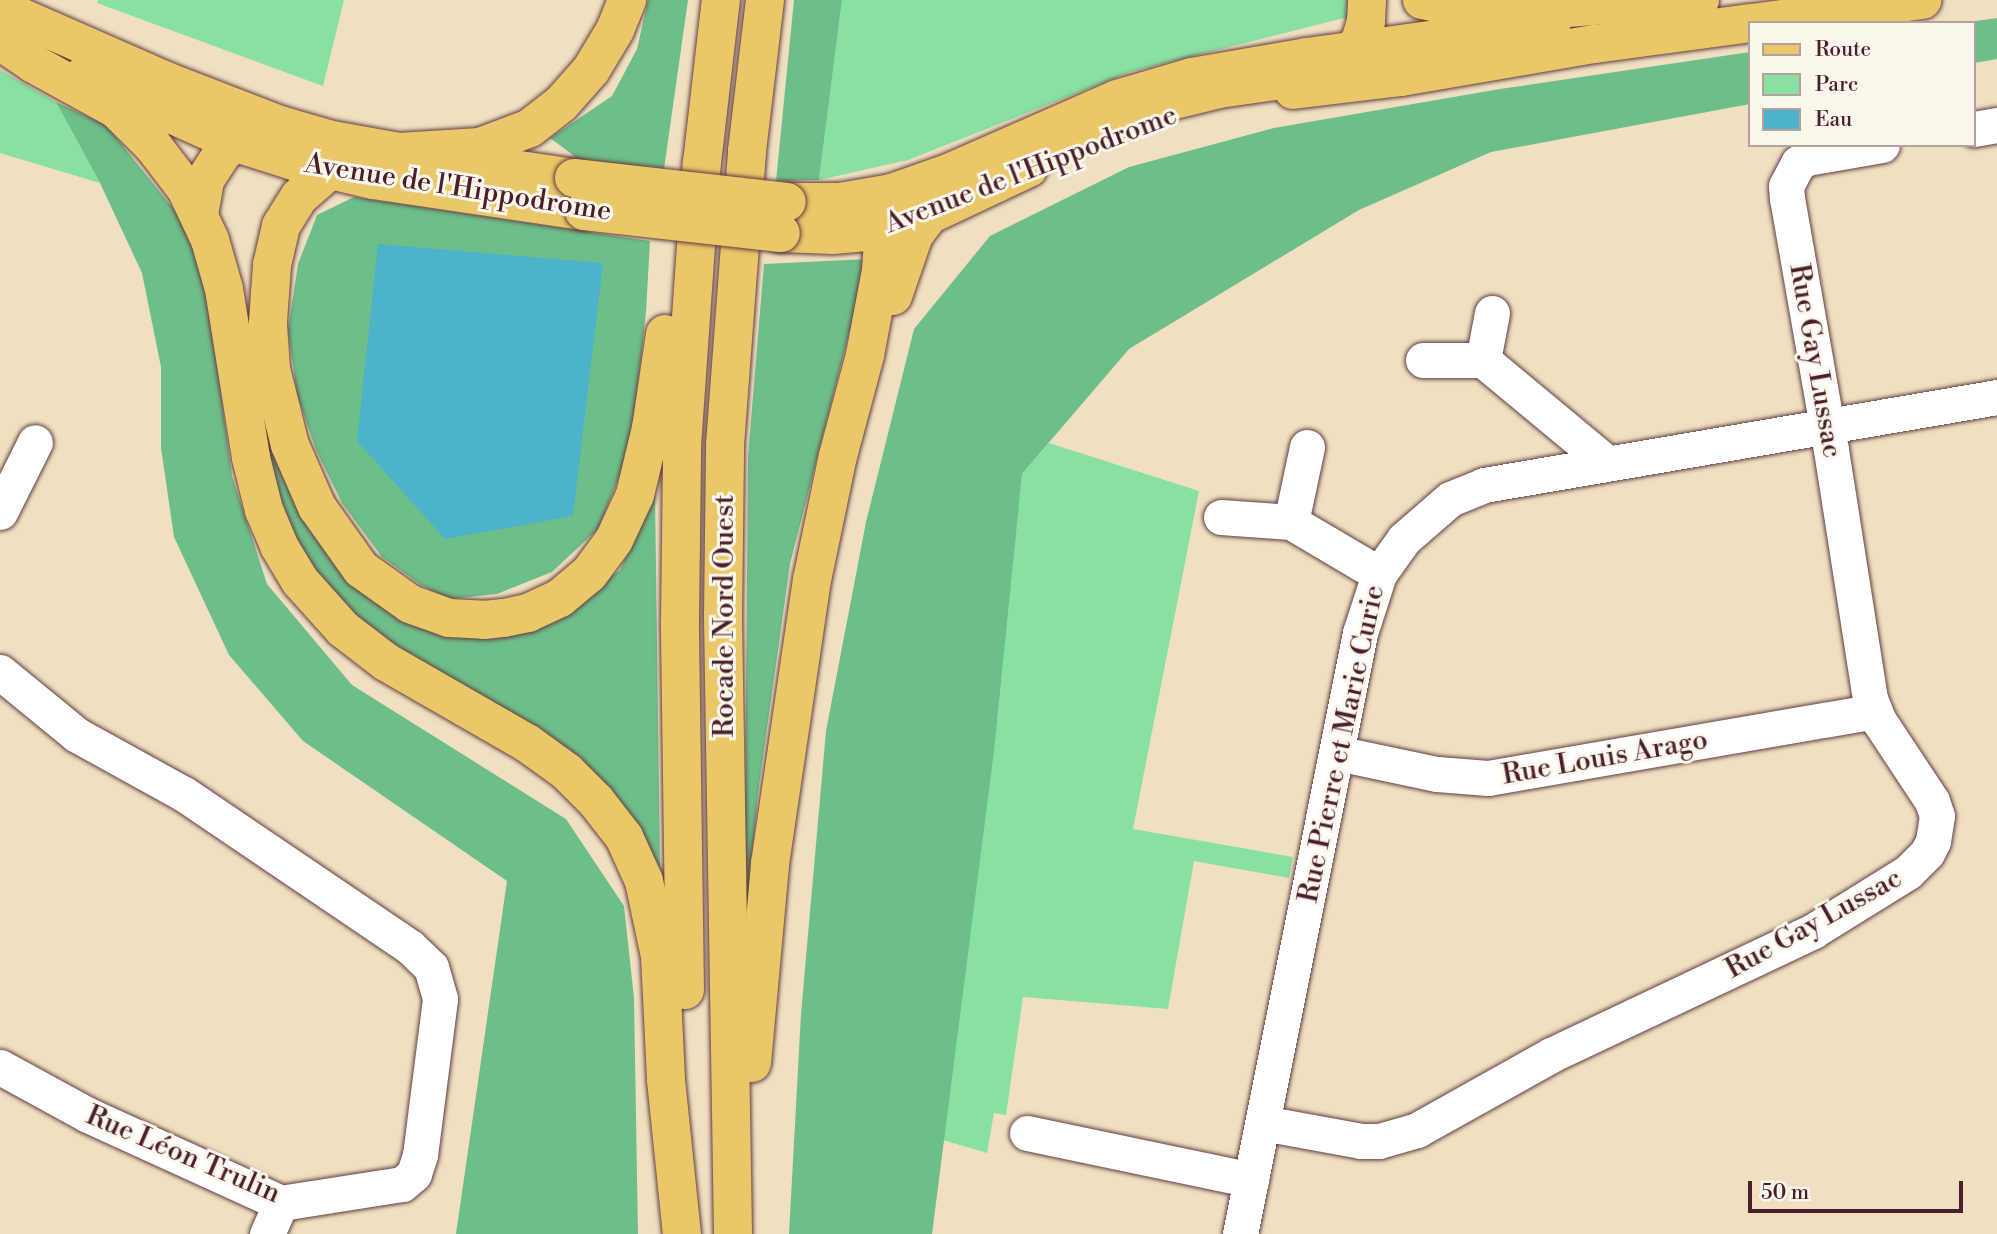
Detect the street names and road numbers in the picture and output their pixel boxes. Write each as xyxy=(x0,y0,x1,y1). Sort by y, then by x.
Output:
street label: Avenue de l'Hippodrome xyxy=(880,99,1182,241)
street label: Avenue de l'Hippodrome xyxy=(302,147,614,229)
street label: Rue Gay Lussac xyxy=(1781,261,1849,461)
street label: Rocade Nord Ouest xyxy=(708,494,742,738)
street label: Rue Pierre et Marie Curie xyxy=(1292,582,1392,906)
street label: Rue Louis Arago xyxy=(1500,723,1710,793)
street label: Rue Gay Lussac xyxy=(1720,862,1908,986)
street label: Rue Léon Trulin xyxy=(81,1099,285,1211)

